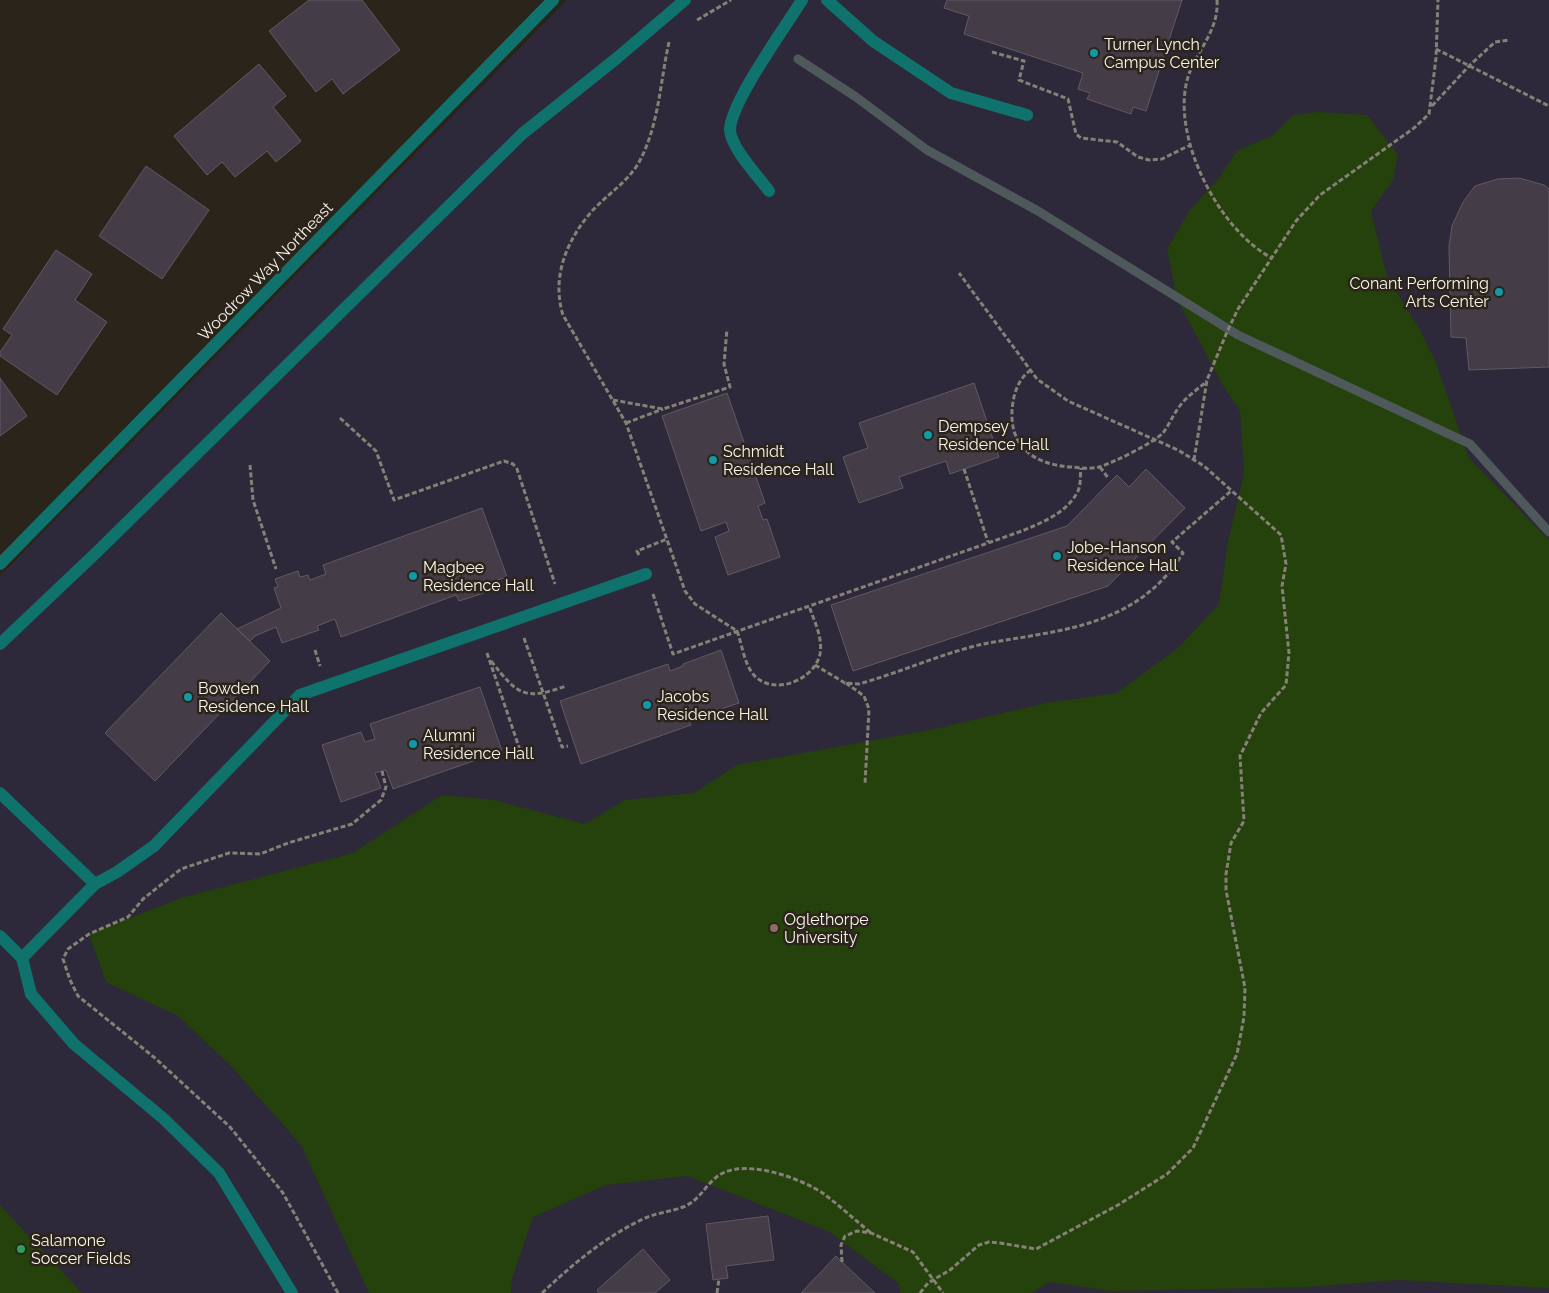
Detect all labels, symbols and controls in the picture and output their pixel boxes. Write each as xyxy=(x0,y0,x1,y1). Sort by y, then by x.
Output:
place label: Turner Lynch Campus Center xyxy=(1104,35,1220,72)
marker: Turner Lynch Campus Center xyxy=(1088,47,1100,59)
street label: Woodrow Way Northeast xyxy=(194,198,337,345)
place label: Conant Performing Arts Center xyxy=(1349,274,1489,311)
marker: Conant Performing Arts Center xyxy=(1493,286,1505,298)
place label: Dempsey Residence Hall xyxy=(938,417,1049,454)
marker: Dempsey Residence Hall xyxy=(922,429,934,441)
place label: Schmidt Residence Hall xyxy=(723,442,834,479)
marker: Schmidt Residence Hall xyxy=(707,454,719,466)
place label: Jobe-Hanson Residence Hall xyxy=(1067,538,1178,575)
marker: Jobe-Hanson Residence Hall xyxy=(1051,550,1063,562)
place label: Magbee Residence Hall xyxy=(423,558,534,595)
marker: Magbee Residence Hall xyxy=(407,570,419,582)
place label: Bowden Residence Hall xyxy=(198,679,309,716)
place label: Jacobs Residence Hall xyxy=(657,687,768,724)
marker: Bowden Residence Hall xyxy=(182,691,194,703)
marker: Jacobs Residence Hall xyxy=(641,699,653,711)
place label: Alumni Residence Hall xyxy=(423,726,534,763)
marker: Alumni Residence Hall xyxy=(407,738,419,750)
place label: Oglethorpe University xyxy=(784,910,869,947)
marker: Oglethorpe University xyxy=(768,922,780,934)
place label: Salamone Soccer Fields xyxy=(31,1231,131,1268)
marker: Salamone Soccer Fields xyxy=(15,1243,27,1255)

